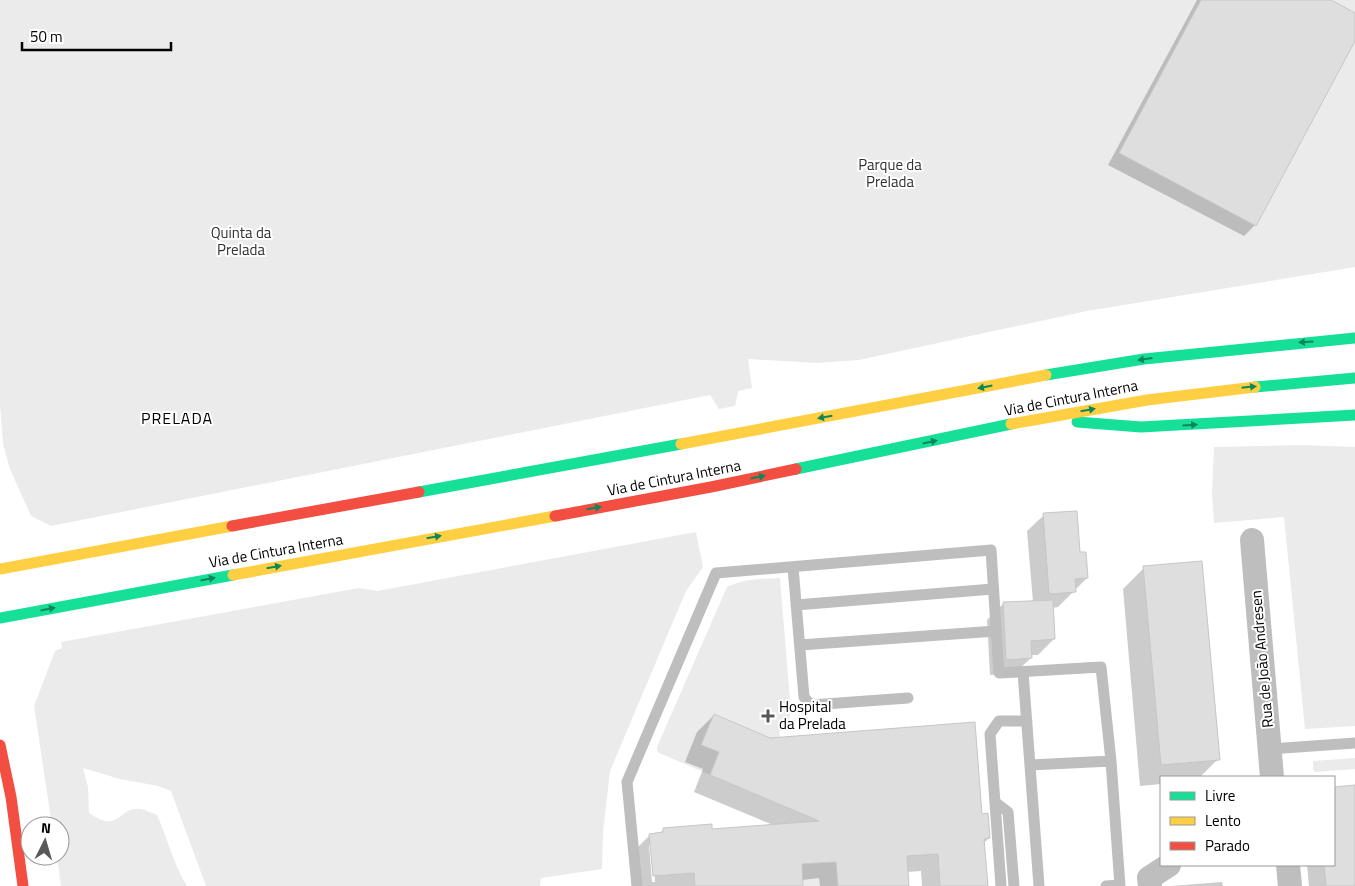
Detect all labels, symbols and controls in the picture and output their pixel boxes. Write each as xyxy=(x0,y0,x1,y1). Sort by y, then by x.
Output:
scale bar xyxy=(22,20,171,52)
text: 50 m xyxy=(30,25,63,48)
park label: Parque da Prelada xyxy=(858,153,922,193)
park label: Quinta da Prelada xyxy=(211,221,272,261)
one-way arrow xyxy=(1298,338,1314,346)
one-way arrow xyxy=(1137,356,1153,364)
street label: Via de Cintura Interna xyxy=(1002,373,1140,422)
one-way arrow xyxy=(977,383,992,391)
one-way arrow xyxy=(1241,383,1257,391)
one-way arrow xyxy=(1081,405,1097,413)
district label: PRELADA xyxy=(141,406,213,430)
one-way arrow xyxy=(817,414,833,422)
one-way arrow xyxy=(1182,420,1198,428)
one-way arrow xyxy=(923,437,939,445)
street label: Via de Cintura Interna xyxy=(605,453,743,502)
one-way arrow xyxy=(751,473,766,481)
one-way arrow xyxy=(586,504,602,512)
street label: Via de Cintura Interna xyxy=(207,527,345,574)
one-way arrow xyxy=(426,533,442,541)
one-way arrow xyxy=(267,562,283,570)
one-way arrow xyxy=(200,575,215,583)
street label: Rua de João Andresen xyxy=(1244,589,1279,729)
one-way arrow xyxy=(40,604,56,612)
place label: Hospital da Prelada xyxy=(779,695,846,735)
marker: Hospital da Prelada xyxy=(761,709,775,723)
legend xyxy=(1160,776,1335,866)
text: Livre xyxy=(1205,784,1235,807)
text: Lento xyxy=(1205,809,1241,832)
north arrow xyxy=(20,816,70,866)
text: N xyxy=(40,817,52,838)
text: Parado xyxy=(1205,834,1250,857)

